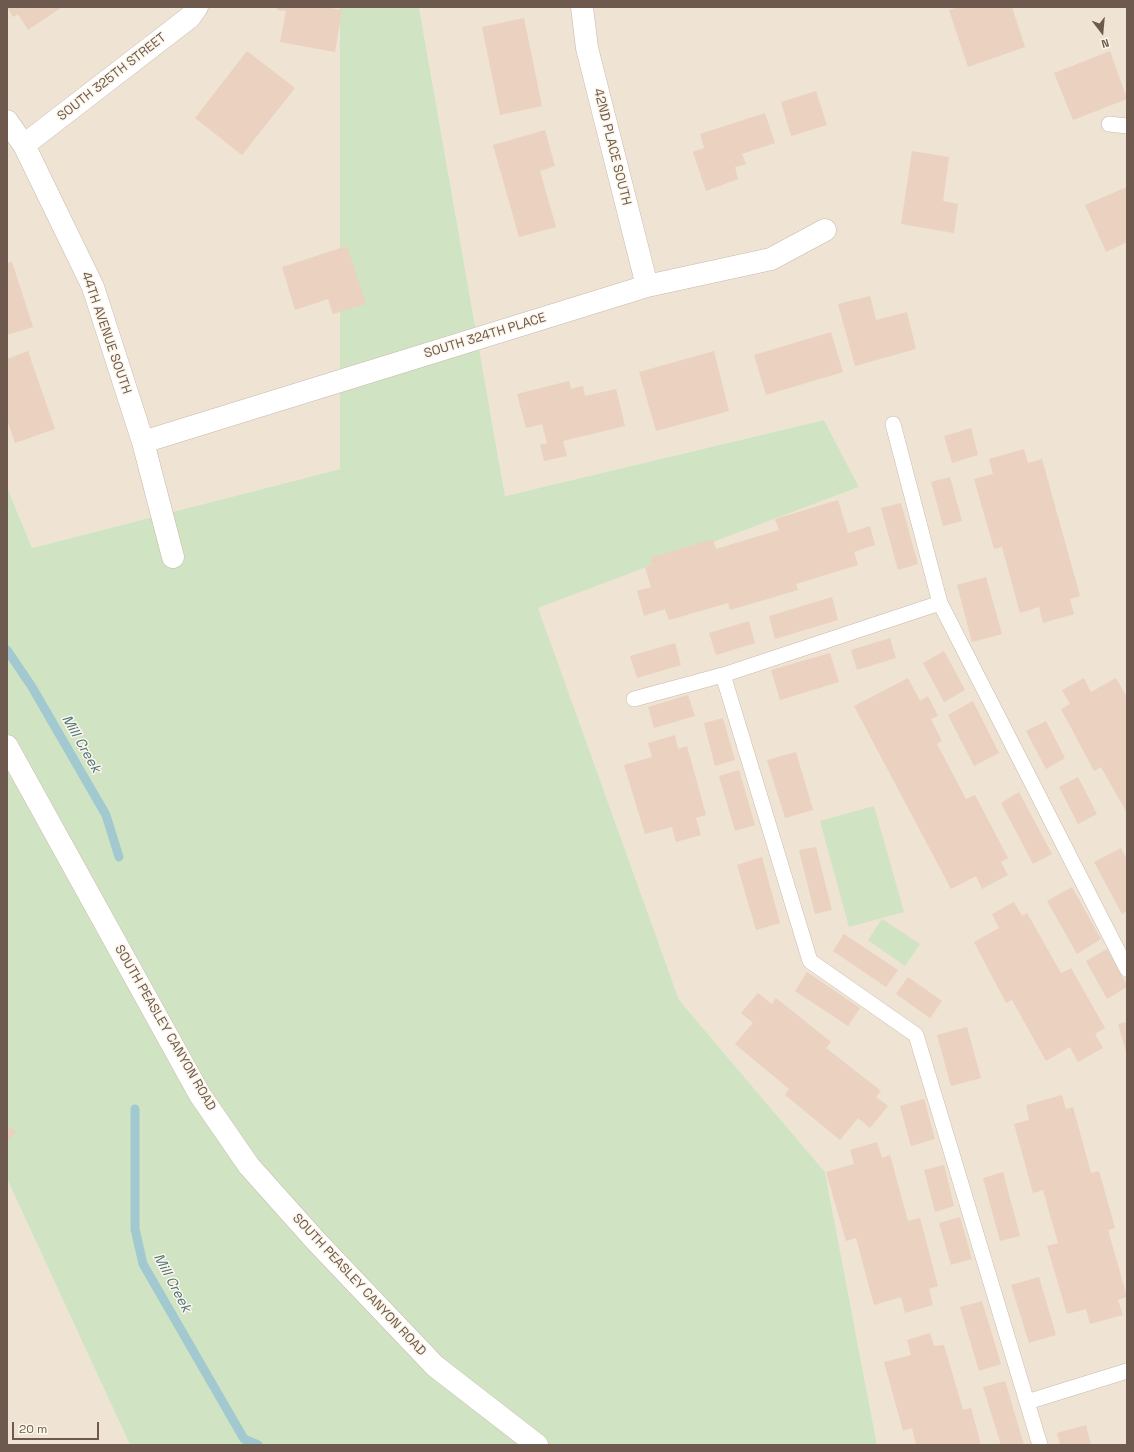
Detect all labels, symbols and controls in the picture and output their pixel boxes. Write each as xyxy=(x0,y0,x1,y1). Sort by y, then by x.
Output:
north arrow xyxy=(1082,12,1122,52)
street label: SOUTH 325TH STREET xyxy=(55,30,169,124)
text: N xyxy=(1100,36,1111,51)
street label: 42ND PLACE SOUTH xyxy=(590,87,634,207)
street label: 44TH AVENUE SOUTH xyxy=(78,270,134,396)
street label: SOUTH 324TH PLACE xyxy=(422,310,548,362)
water label: Mill Creek xyxy=(58,712,104,776)
street label: SOUTH PEASLEY CANYON ROAD xyxy=(111,942,219,1114)
street label: SOUTH PEASLEY CANYON ROAD xyxy=(289,1211,429,1359)
water label: Mill Creek xyxy=(150,1251,194,1315)
scale bar xyxy=(14,1414,101,1440)
text: 20 m xyxy=(19,1421,47,1437)

